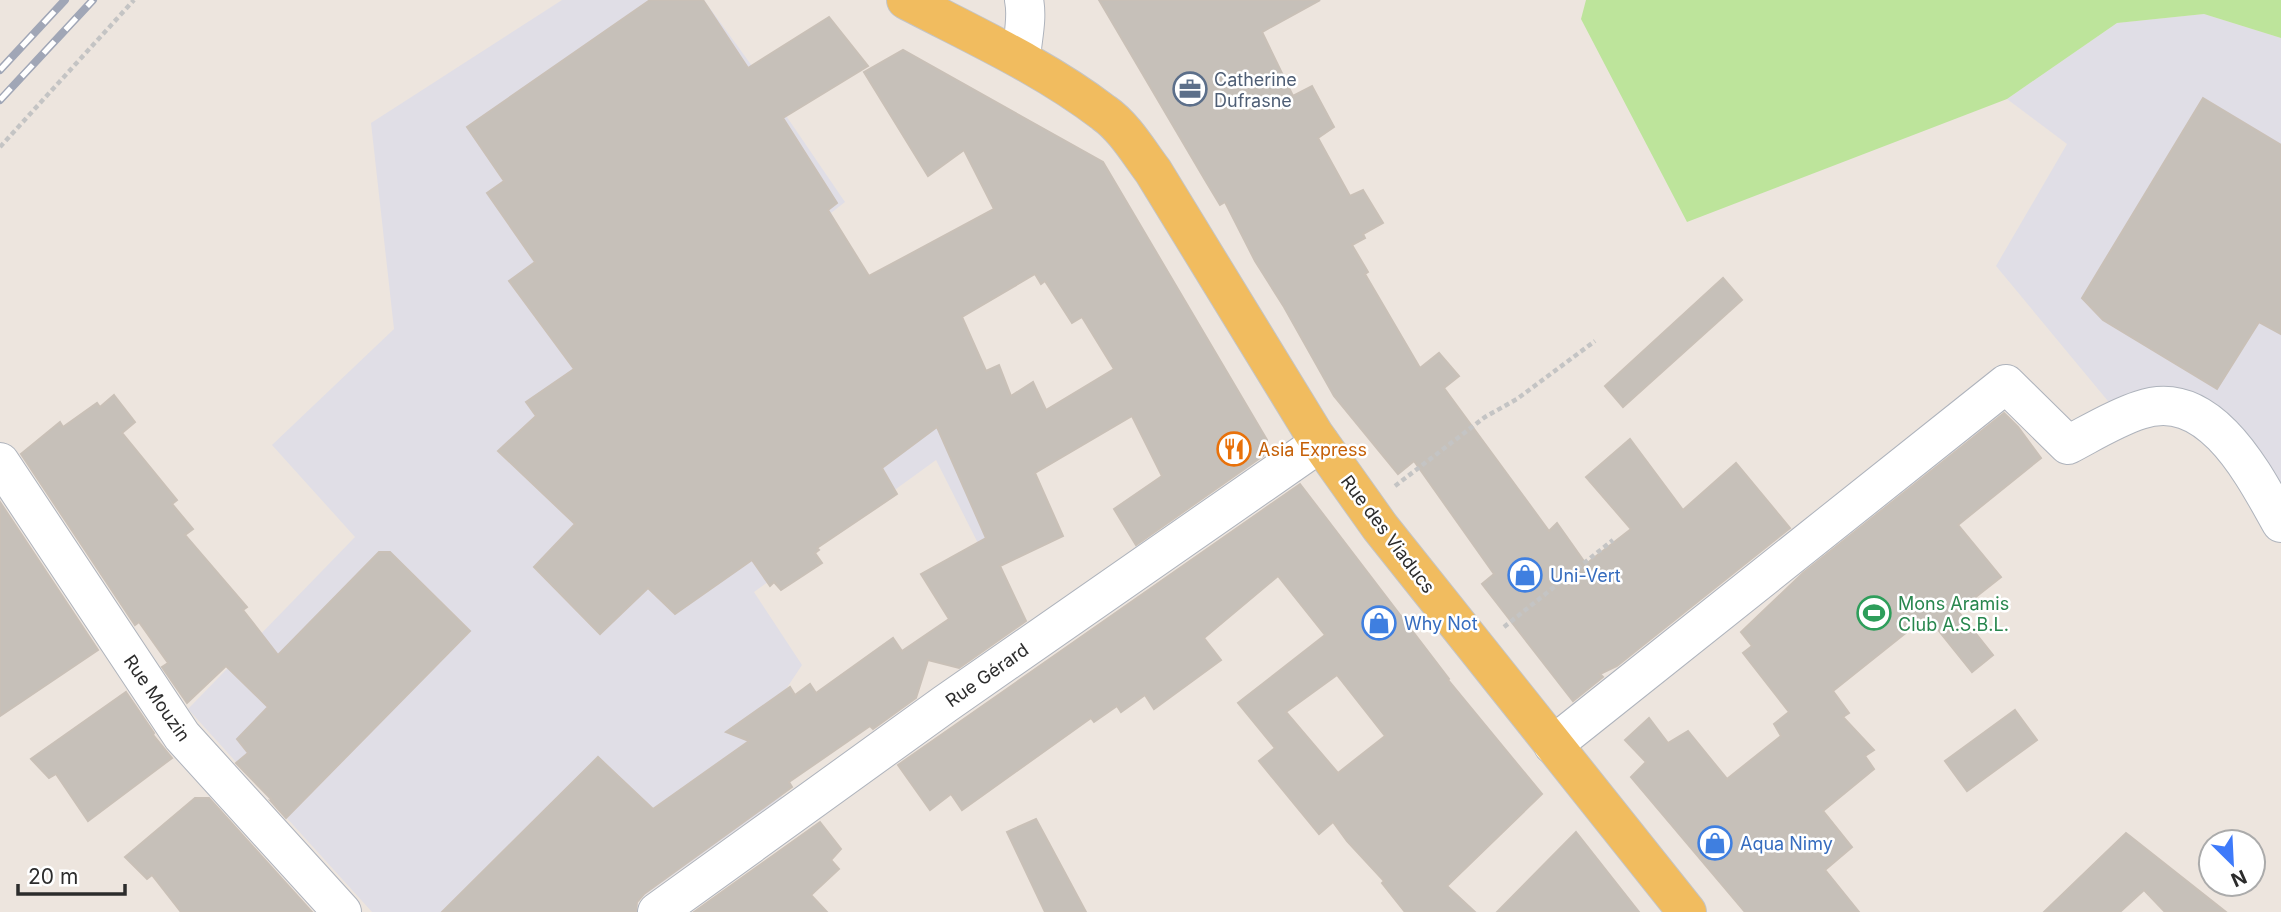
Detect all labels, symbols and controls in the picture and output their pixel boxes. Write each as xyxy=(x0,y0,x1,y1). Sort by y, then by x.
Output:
place label: Catherine Dufrasne xyxy=(1214,69,1297,111)
office icon: Catherine Dufrasne xyxy=(1171,70,1209,108)
restaurant icon: Asia Express xyxy=(1215,430,1253,468)
place label: Asia Express xyxy=(1258,439,1367,460)
street label: Rue des Viaducs xyxy=(1337,471,1439,597)
shop icon: Uni-Vert xyxy=(1506,556,1544,594)
place label: Uni-Vert xyxy=(1550,565,1621,586)
place label: Mons Aramis Club A.S.B.L. xyxy=(1898,593,2009,635)
sports icon: Mons Aramis Club A.S.B.L. xyxy=(1855,594,1893,632)
shop icon: Why Not xyxy=(1360,604,1398,642)
place label: Why Not xyxy=(1404,613,1478,634)
street label: Rue Gérard xyxy=(942,639,1032,711)
street label: Rue Mouzin xyxy=(120,651,194,745)
shop icon: Aqua Nimy xyxy=(1696,824,1734,862)
north arrow xyxy=(2197,828,2267,898)
place label: Aqua Nimy xyxy=(1740,833,1833,854)
scale bar xyxy=(18,852,124,896)
text: 20 m xyxy=(28,864,78,889)
text: N xyxy=(2227,865,2250,892)

